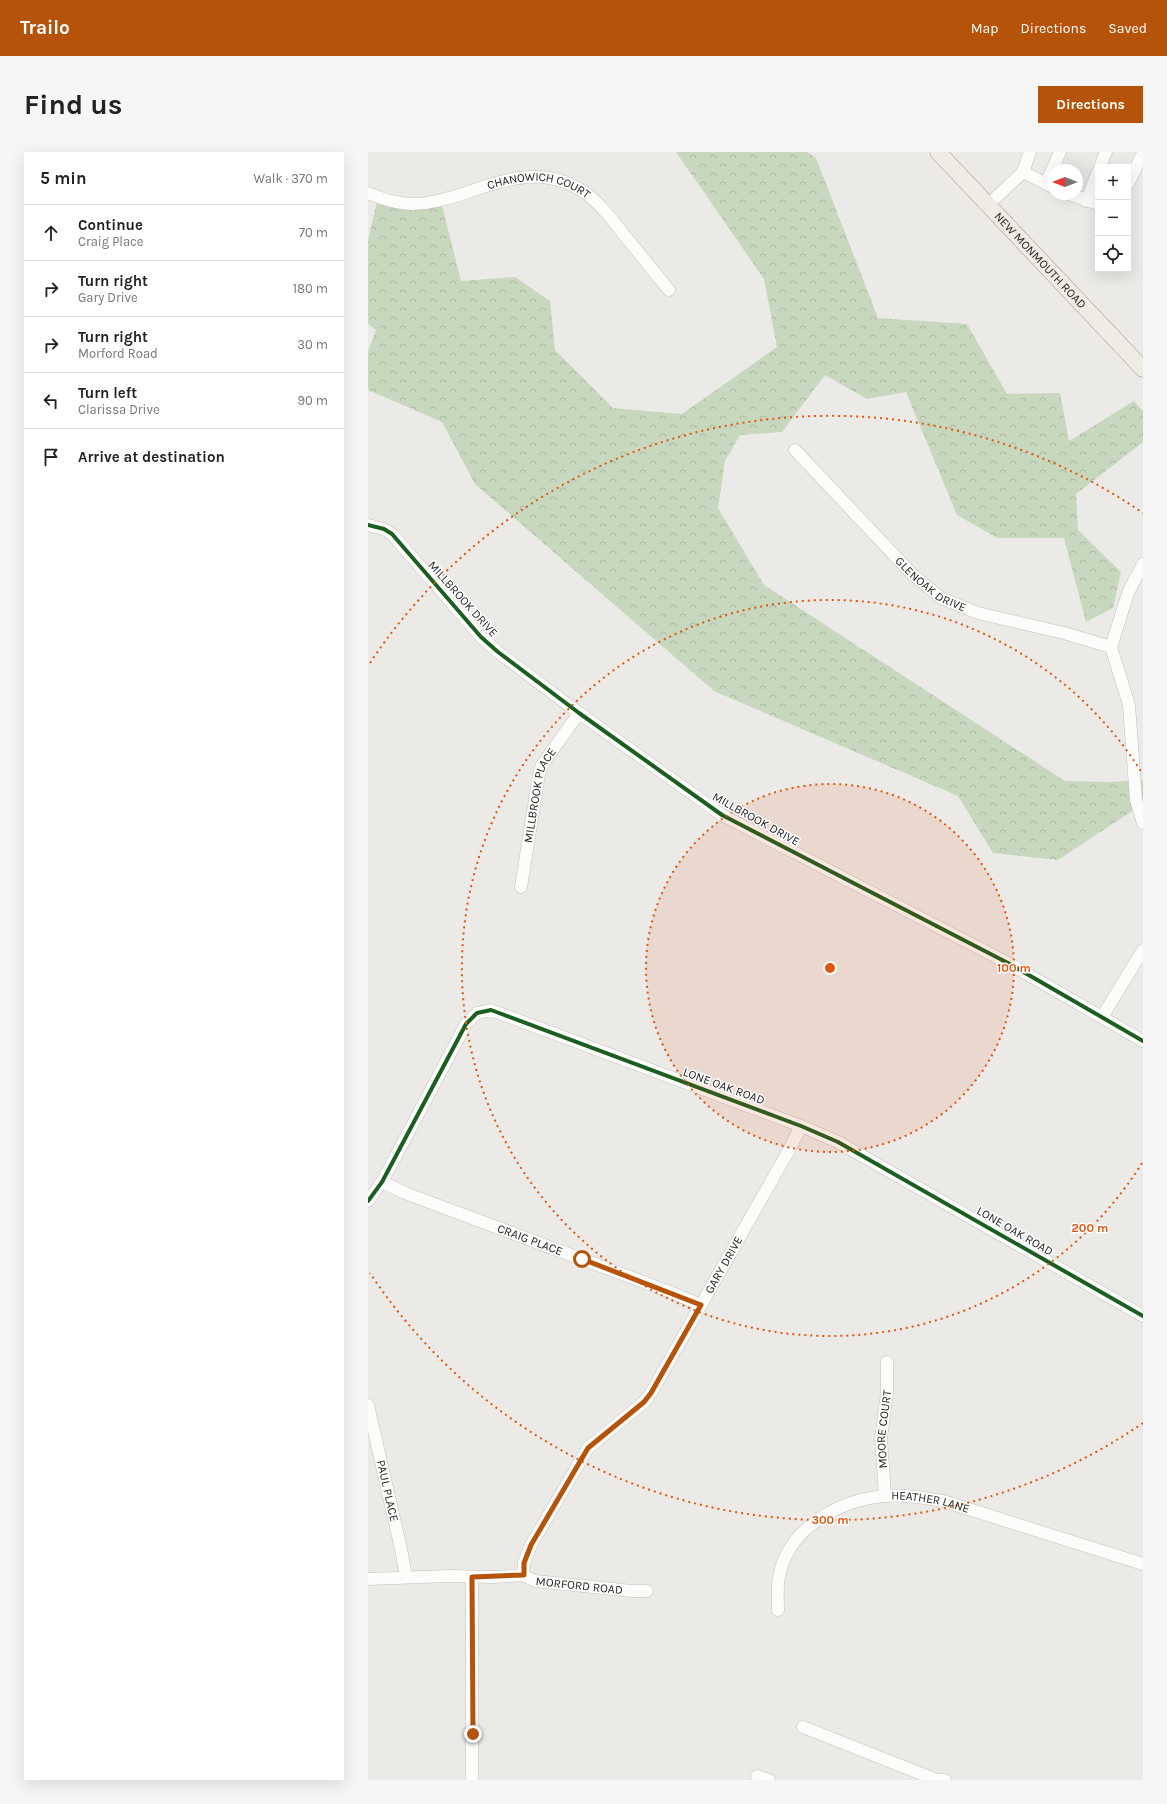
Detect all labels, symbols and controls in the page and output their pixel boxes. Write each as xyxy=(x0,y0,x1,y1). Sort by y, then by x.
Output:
text: Trailo xyxy=(20,17,70,39)
text: Map xyxy=(971,20,999,37)
text: Directions xyxy=(1021,20,1086,37)
text: Saved xyxy=(1108,20,1147,37)
button: Directions xyxy=(1038,86,1143,123)
text: Find us xyxy=(24,88,123,121)
north arrow xyxy=(1047,164,1083,200)
map controls xyxy=(1095,164,1131,272)
button: + xyxy=(1095,164,1131,200)
text: 5 min xyxy=(40,168,87,188)
street label: CHANOWICH COURT xyxy=(485,170,593,201)
text: Walk · 370 m xyxy=(253,171,328,186)
button: − xyxy=(1095,200,1131,236)
street label: NEW MONMOUTH ROAD xyxy=(992,209,1089,311)
text: Continue xyxy=(78,216,143,234)
icon: ahead xyxy=(40,222,62,244)
text: 70 m xyxy=(299,225,328,240)
text: Craig Place xyxy=(78,234,144,249)
button: locate xyxy=(1095,236,1131,272)
text: Turn right xyxy=(78,272,148,290)
icon: right xyxy=(40,278,62,300)
text: 180 m xyxy=(293,281,328,296)
text: Gary Drive xyxy=(78,290,138,305)
text: Turn right xyxy=(78,328,148,346)
icon: right xyxy=(40,334,62,356)
text: 30 m xyxy=(297,337,328,352)
text: Morford Road xyxy=(78,346,158,361)
text: Turn left xyxy=(78,384,137,402)
icon: left xyxy=(40,390,62,412)
text: 90 m xyxy=(297,393,328,408)
text: Clarissa Drive xyxy=(78,402,160,417)
icon: arrive xyxy=(40,446,62,468)
text: Arrive at destination xyxy=(78,448,225,466)
street label: GLENOAK DRIVE xyxy=(892,554,968,614)
street label: MILLBROOK DRIVE xyxy=(425,558,501,640)
street label: MILLBROOK PLACE xyxy=(521,745,559,844)
street label: MILLBROOK DRIVE xyxy=(710,789,802,849)
centre of rings xyxy=(823,961,837,975)
text: 100 m xyxy=(997,961,1031,975)
street label: LONE OAK ROAD xyxy=(681,1065,767,1107)
street label: LONE OAK ROAD xyxy=(974,1203,1056,1259)
street label: CRAIG PLACE xyxy=(495,1221,565,1258)
text: 200 m xyxy=(1072,1221,1108,1235)
street label: GARY DRIVE xyxy=(702,1234,746,1296)
route start xyxy=(573,1250,591,1268)
street label: MOORE COURT xyxy=(874,1389,894,1469)
street label: PAUL PLACE xyxy=(374,1459,401,1523)
street label: HEATHER LANE xyxy=(891,1488,971,1516)
text: 300 m xyxy=(811,1513,849,1527)
street label: MORFORD ROAD xyxy=(535,1574,623,1597)
route end xyxy=(464,1725,482,1743)

